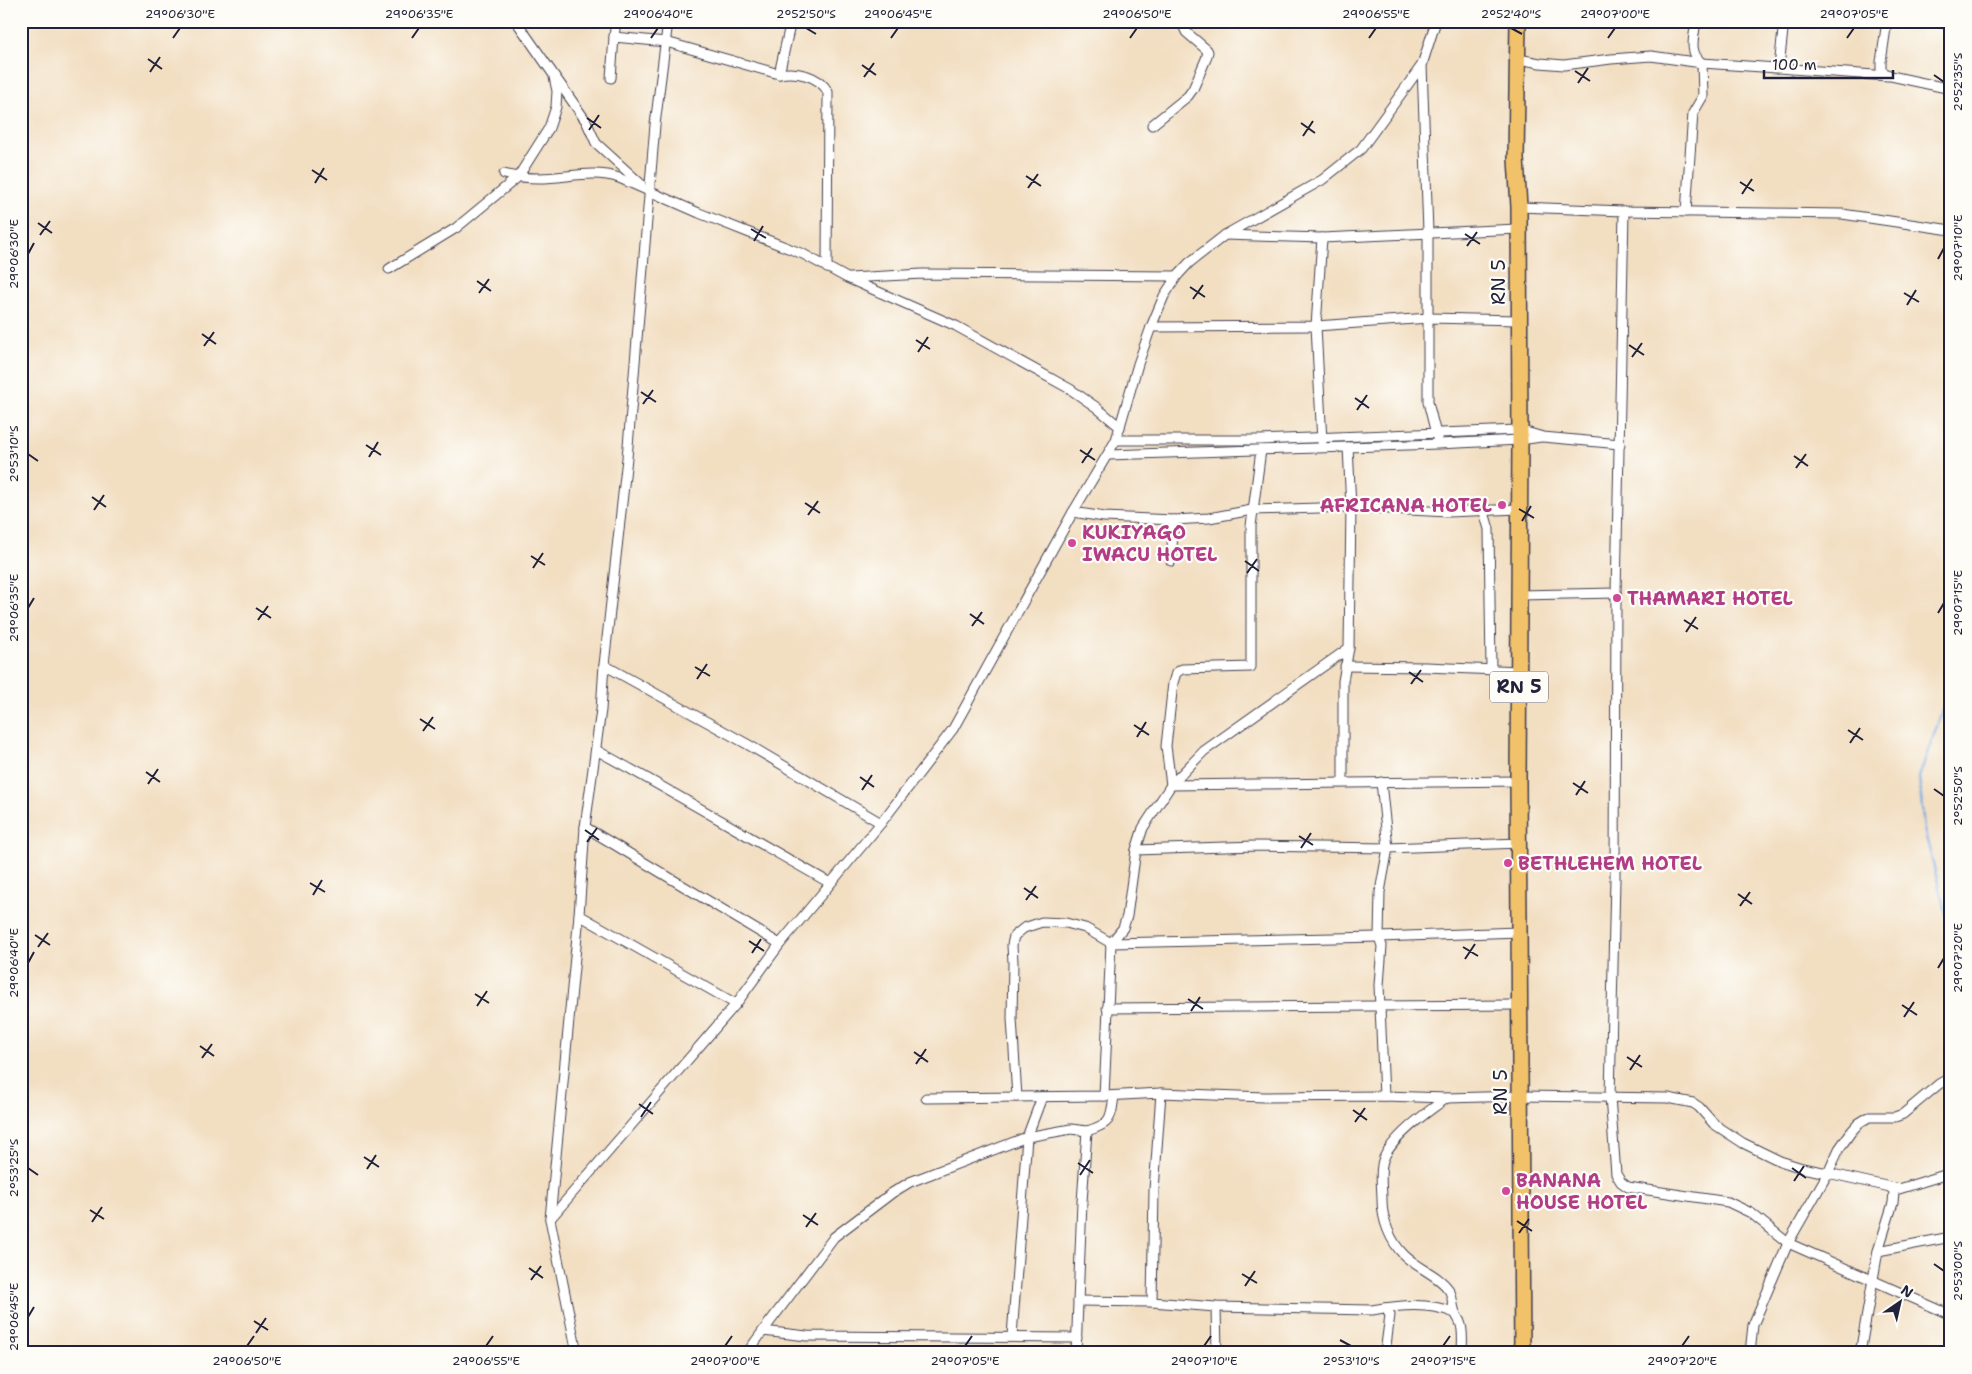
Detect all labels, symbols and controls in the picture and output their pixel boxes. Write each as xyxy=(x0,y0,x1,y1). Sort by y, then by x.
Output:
text: 29°06'30"E xyxy=(145,6,215,22)
text: 29°06'35"E xyxy=(385,6,453,22)
text: 29°06'40"E xyxy=(623,6,693,22)
text: 2°52'50"S xyxy=(776,6,836,22)
text: 29°06'45"E xyxy=(864,6,932,22)
text: 29°06'50"E xyxy=(1102,6,1172,22)
text: 29°06'55"E xyxy=(1342,6,1410,22)
text: 2°52'40"S xyxy=(1481,6,1541,22)
text: 29°07'00"E xyxy=(1580,6,1650,22)
text: 29°07'05"E xyxy=(1820,6,1888,22)
scale bar xyxy=(1764,48,1893,80)
text: 2°52'35"S xyxy=(1950,52,1966,112)
text: 100 m xyxy=(1772,55,1817,75)
text: 29°07'10"E xyxy=(1950,215,1966,281)
text: 29°06'30"E xyxy=(6,219,22,289)
street label: RN 5 xyxy=(1486,259,1511,305)
text: 2°53'10"S xyxy=(6,425,22,483)
place label: AFRICANA HOTEL xyxy=(1320,493,1492,518)
marker: AFRICANA HOTEL xyxy=(1496,499,1508,511)
place label: KUKIYAGO IWACU HOTEL xyxy=(1082,520,1217,567)
marker: KUKIYAGO IWACU HOTEL xyxy=(1066,537,1078,549)
text: 29°07'15"E xyxy=(1950,570,1966,636)
text: 29°06'35"E xyxy=(6,574,22,642)
place label: THAMARI HOTEL xyxy=(1627,586,1793,611)
marker: THAMARI HOTEL xyxy=(1611,592,1623,604)
road number: RN 5 xyxy=(1490,672,1548,702)
text: 2°52'50"S xyxy=(1950,766,1966,826)
place label: BETHLEHEM HOTEL xyxy=(1518,851,1702,876)
marker: BETHLEHEM HOTEL xyxy=(1502,857,1514,869)
text: 29°07'20"E xyxy=(1950,923,1966,993)
text: 29°06'40"E xyxy=(6,928,22,998)
street label: RN 5 xyxy=(1488,1069,1513,1115)
text: 2°53'25"S xyxy=(6,1138,22,1198)
place label: BANANA HOUSE HOTEL xyxy=(1516,1168,1647,1215)
marker: BANANA HOUSE HOTEL xyxy=(1500,1185,1512,1197)
text: 2°53'00"S xyxy=(1950,1240,1966,1301)
north arrow xyxy=(1874,1276,1924,1326)
text: N xyxy=(1898,1281,1917,1302)
text: 29°06'45"E xyxy=(6,1283,22,1351)
text: 29°06'50"E xyxy=(212,1353,282,1369)
text: 29°06'55"E xyxy=(452,1353,520,1369)
text: 29°07'00"E xyxy=(690,1353,760,1369)
text: 29°07'05"E xyxy=(931,1353,999,1369)
text: 29°07'10"E xyxy=(1171,1353,1237,1369)
text: 2°53'10"S xyxy=(1322,1353,1380,1369)
text: 29°07'15"E xyxy=(1410,1353,1476,1369)
text: 29°07'20"E xyxy=(1647,1353,1717,1369)

